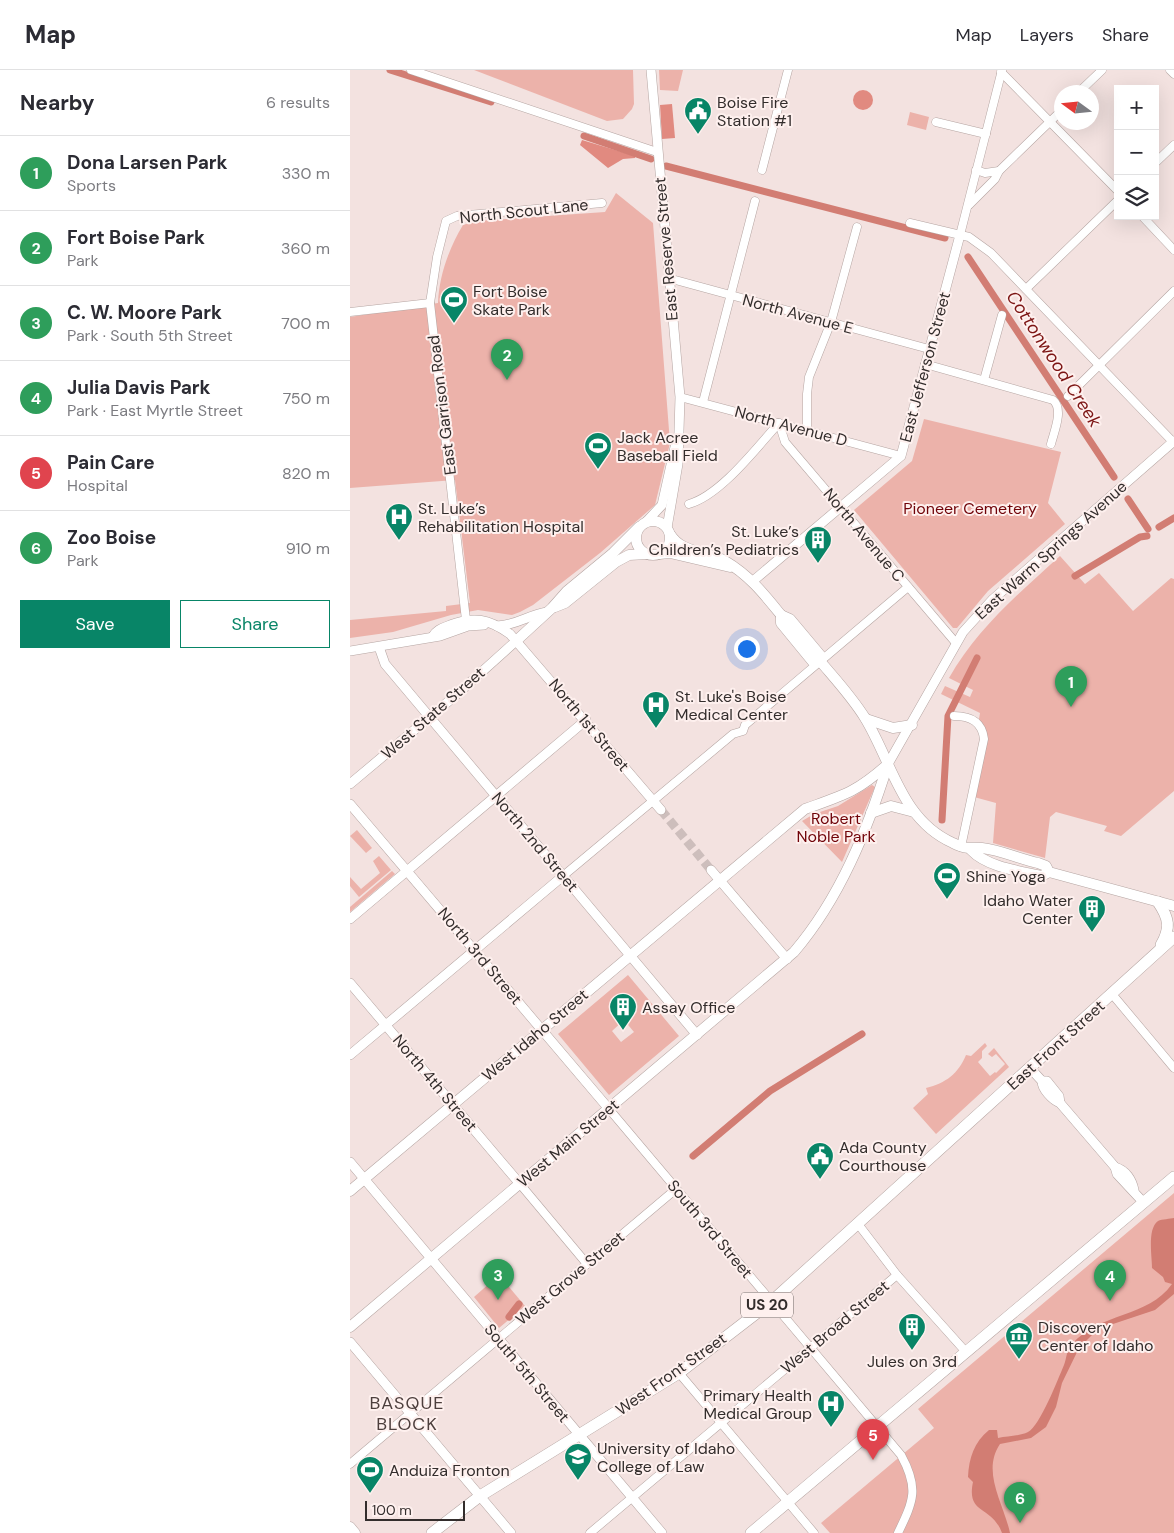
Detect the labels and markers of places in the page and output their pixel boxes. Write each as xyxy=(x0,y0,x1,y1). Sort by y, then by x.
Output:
place label: Boise Fire Station #1 xyxy=(717,92,792,131)
public building icon: Boise Fire Station #1 xyxy=(683,96,713,135)
place label: Fort Boise Skate Park xyxy=(473,281,550,320)
sports icon: Fort Boise Skate Park xyxy=(439,285,469,324)
pin: 2 xyxy=(491,339,523,380)
place label: Jack Acree Baseball Field xyxy=(617,427,718,466)
sports icon: Jack Acree Baseball Field xyxy=(583,431,613,470)
place label: St. Luke’s Rehabilitation Hospital xyxy=(418,498,584,537)
hospital icon: St. Luke’s Rehabilitation Hospital xyxy=(384,502,414,541)
place label: St. Luke’s Children’s Pediatrics xyxy=(649,521,799,560)
building icon: St. Luke’s Children’s Pediatrics xyxy=(803,525,833,564)
pin: 1 xyxy=(1055,666,1087,707)
place label: St. Luke's Boise Medical Center xyxy=(675,686,788,725)
hospital icon: St. Luke's Boise Medical Center xyxy=(641,690,671,729)
sports icon: Shine Yoga xyxy=(932,861,962,900)
place label: Shine Yoga xyxy=(966,866,1046,887)
place label: Idaho Water Center xyxy=(983,890,1073,929)
building icon: Idaho Water Center xyxy=(1077,894,1107,933)
building icon: Assay Office xyxy=(608,992,638,1031)
place label: Assay Office xyxy=(642,997,735,1018)
place label: Ada County Courthouse xyxy=(839,1137,927,1176)
public building icon: Ada County Courthouse xyxy=(805,1141,835,1180)
pin: 3 xyxy=(482,1259,514,1300)
pin: 4 xyxy=(1094,1260,1126,1301)
building icon: Jules on 3rd xyxy=(897,1312,927,1351)
place label: Discovery Center of Idaho xyxy=(1038,1317,1153,1356)
museum icon: Discovery Center of Idaho xyxy=(1004,1321,1034,1360)
place label: Jules on 3rd xyxy=(867,1351,957,1372)
place label: Primary Health Medical Group xyxy=(703,1385,812,1424)
hospital icon: Primary Health Medical Group xyxy=(816,1389,846,1428)
pin: 5 xyxy=(857,1419,889,1460)
place label: University of Idaho College of Law xyxy=(597,1438,735,1477)
school or university icon: University of Idaho College of Law xyxy=(563,1442,593,1481)
sports icon: Anduiza Fronton xyxy=(355,1455,385,1494)
place label: Anduiza Fronton xyxy=(389,1460,510,1481)
pin: 6 xyxy=(1004,1482,1036,1523)

